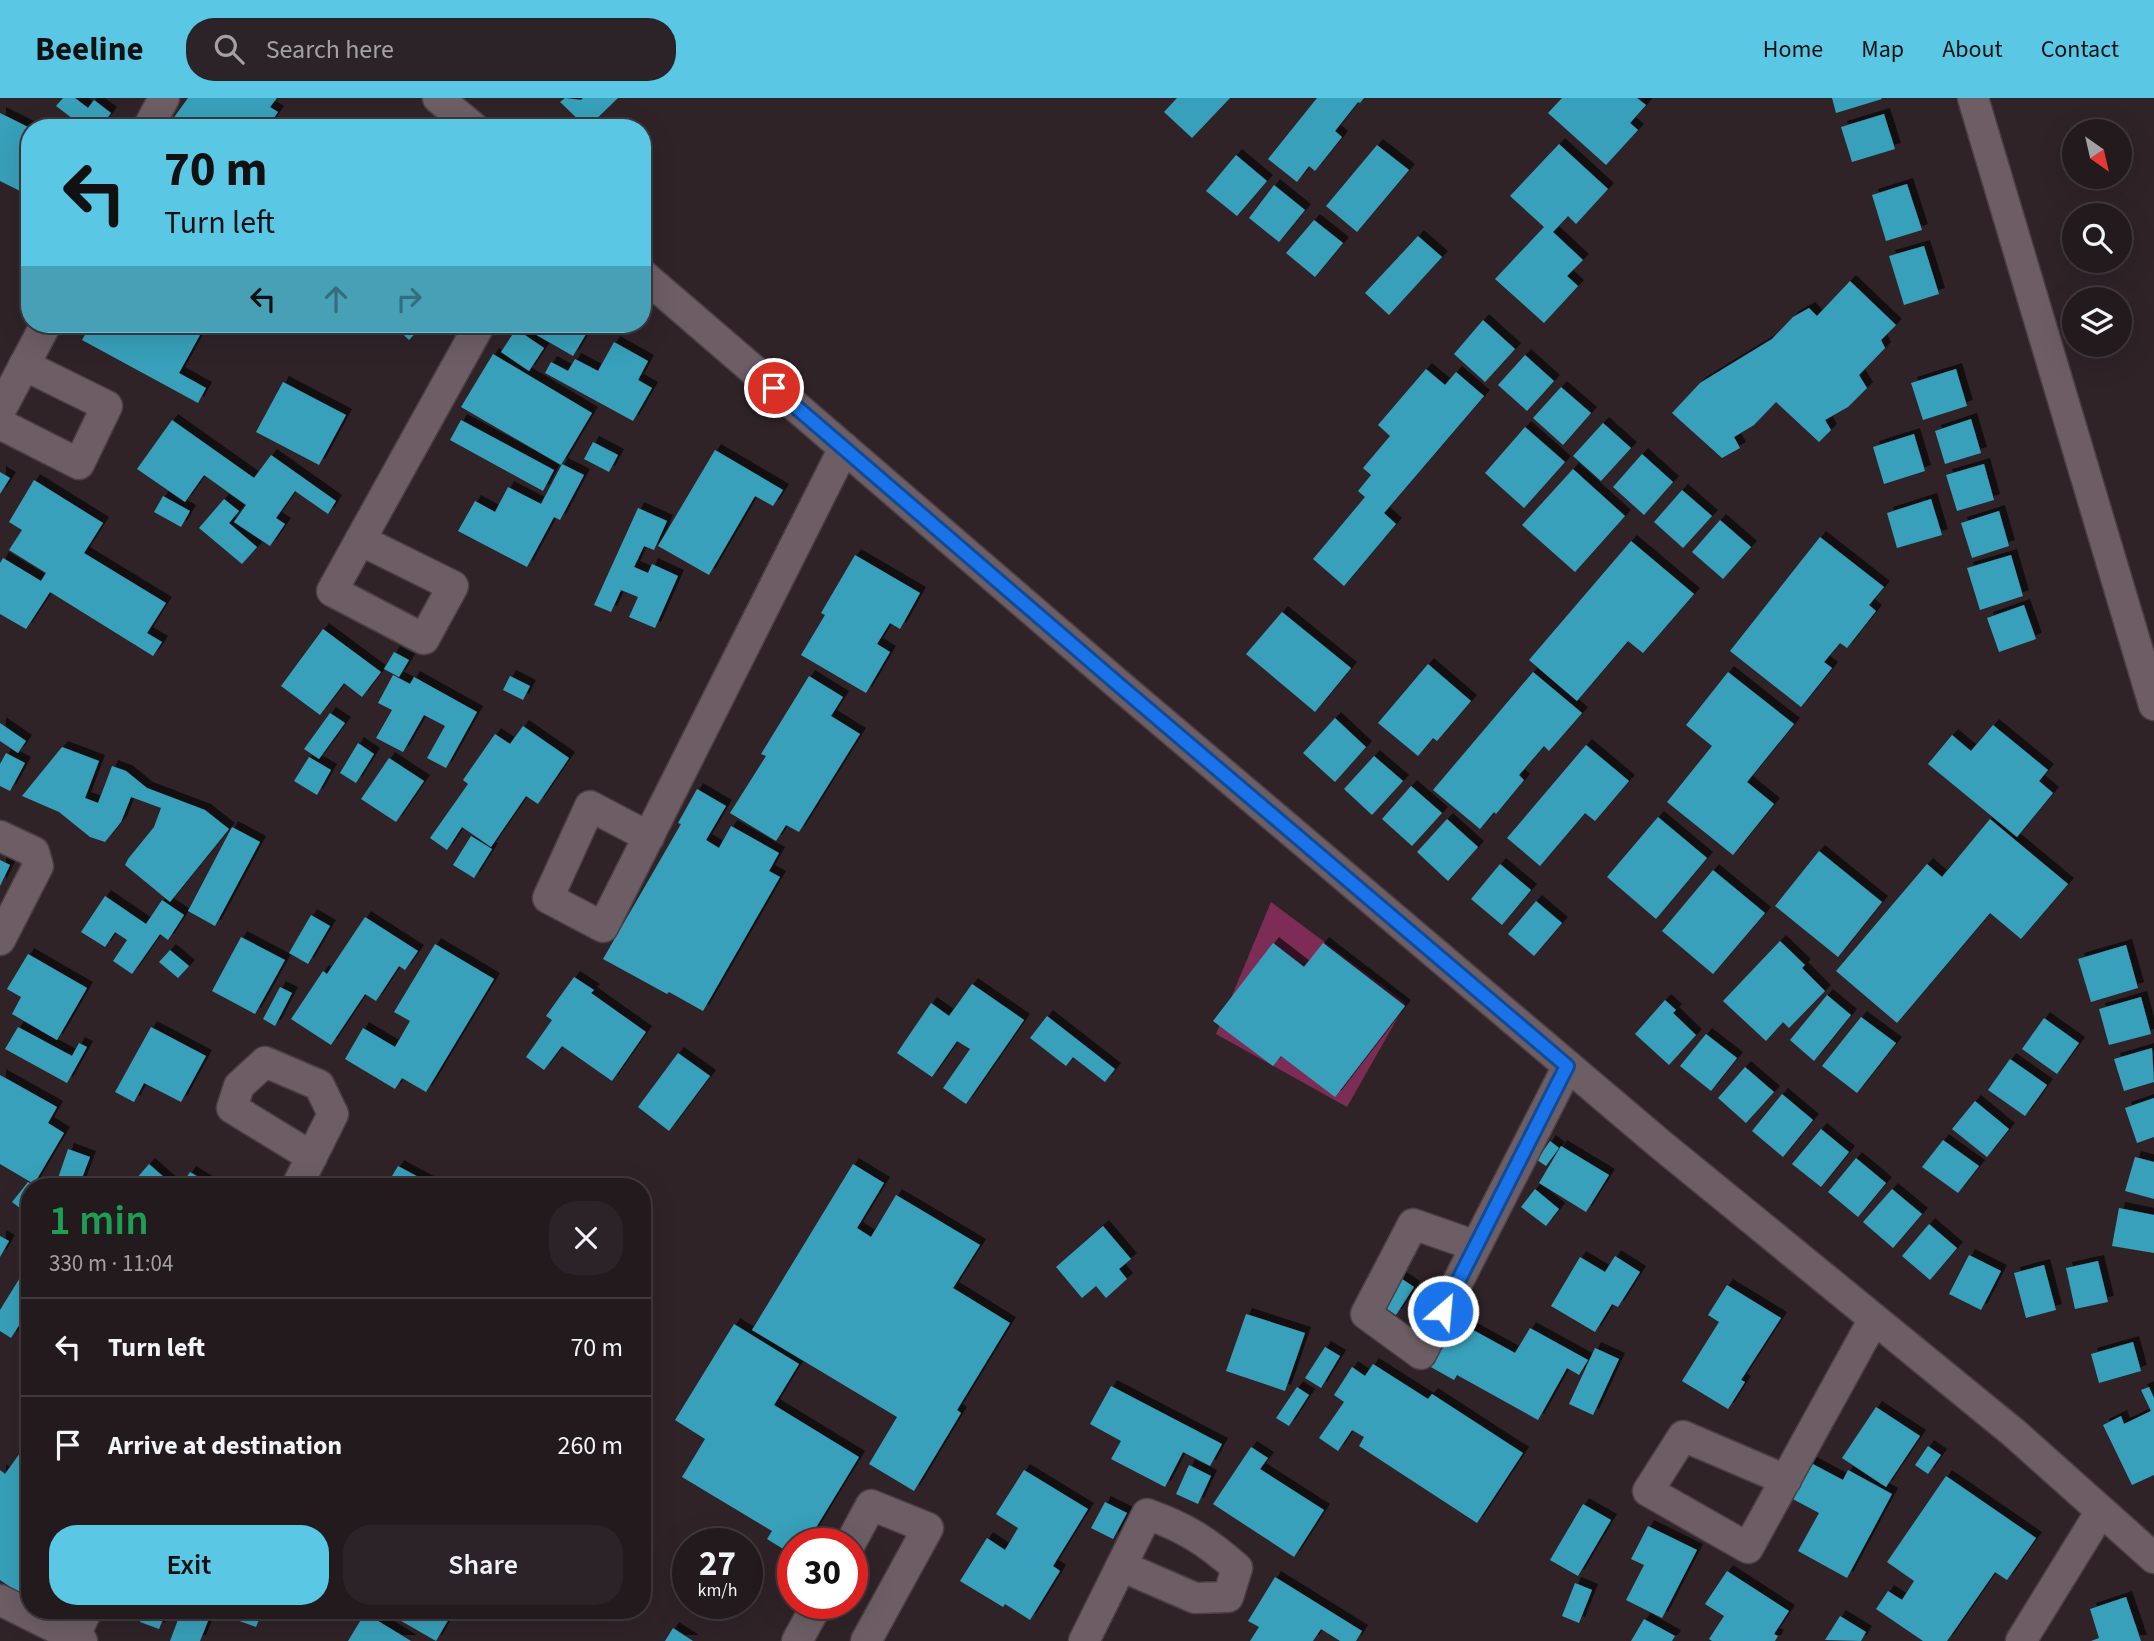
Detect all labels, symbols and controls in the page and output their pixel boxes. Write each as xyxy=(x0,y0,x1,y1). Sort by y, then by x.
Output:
search box xyxy=(186,18,676,81)
text: Beeline xyxy=(35,26,144,73)
icon: search xyxy=(210,30,248,68)
text: Search here xyxy=(266,31,394,68)
text: Home xyxy=(1763,32,1823,67)
text: Map xyxy=(1861,32,1904,67)
text: About xyxy=(1942,32,2003,67)
text: Contact xyxy=(2041,32,2119,67)
north arrow xyxy=(2062,119,2132,189)
map controls xyxy=(2062,119,2132,357)
text: 70 m xyxy=(164,135,268,205)
icon: left xyxy=(49,147,140,238)
text: Turn left xyxy=(164,200,275,246)
button: search xyxy=(2062,203,2132,273)
icon: left xyxy=(244,280,282,318)
icon: ahead xyxy=(317,280,355,318)
icon: right xyxy=(390,280,428,318)
button: layers xyxy=(2062,287,2132,357)
pin xyxy=(744,358,804,418)
icon: arrive xyxy=(755,369,793,407)
text: 1 min xyxy=(49,1191,149,1251)
button: close xyxy=(549,1201,623,1275)
text: 330 m · 11:04 xyxy=(49,1247,173,1280)
position arrow xyxy=(1406,1274,1480,1348)
icon: left xyxy=(49,1328,87,1366)
text: Turn left xyxy=(108,1329,205,1366)
text: 70 m xyxy=(570,1329,623,1366)
icon: arrive xyxy=(49,1426,87,1464)
text: Arrive at destination xyxy=(108,1427,342,1464)
text: 260 m xyxy=(557,1427,623,1464)
button: Exit xyxy=(49,1525,329,1605)
button: Share xyxy=(343,1525,623,1605)
speed limit sign: 30 xyxy=(777,1528,868,1619)
text: 27 xyxy=(699,1539,736,1589)
text: km/h xyxy=(698,1578,737,1603)

